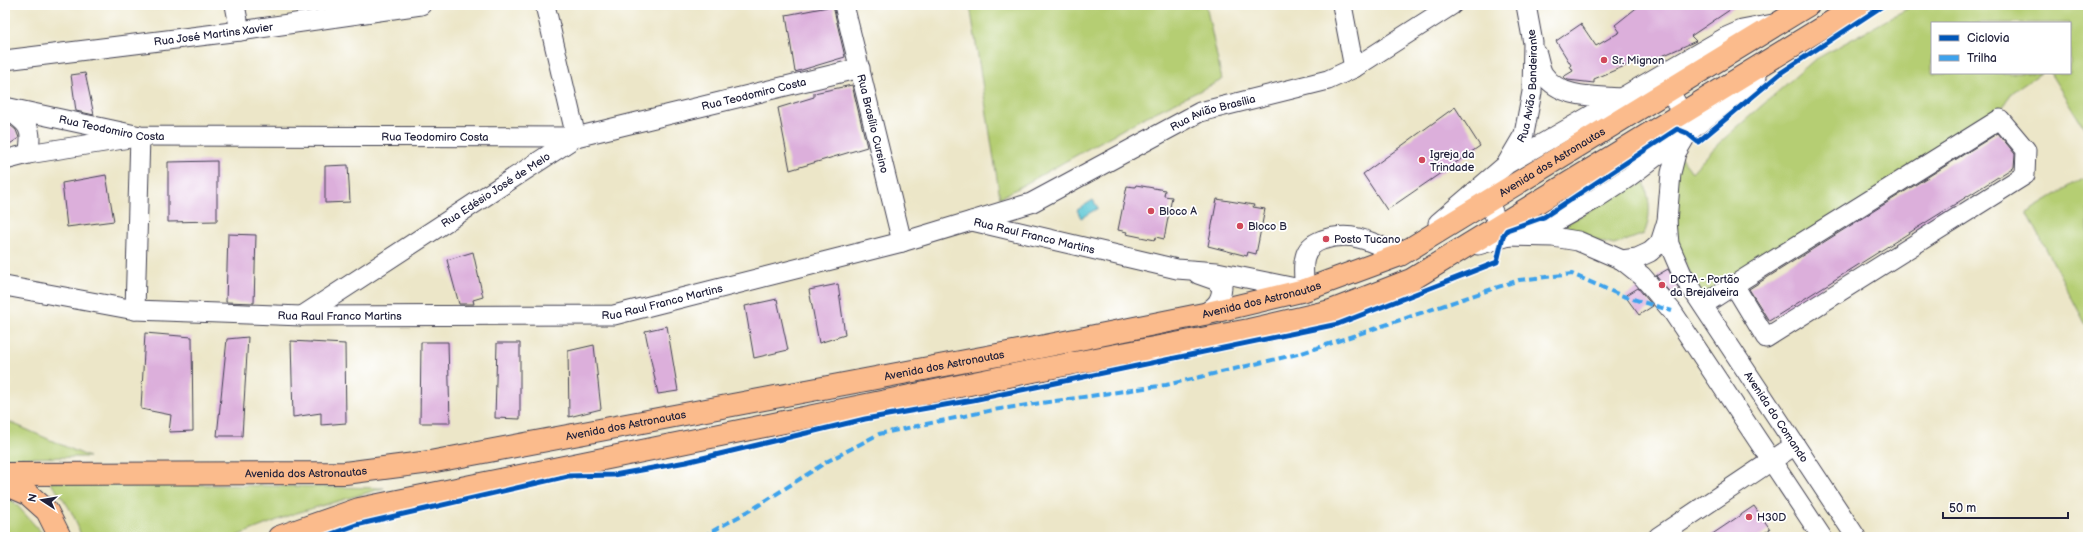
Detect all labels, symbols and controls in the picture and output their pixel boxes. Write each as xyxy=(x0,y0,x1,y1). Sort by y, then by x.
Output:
street label: Rua José Martins Xavier xyxy=(153,20,275,48)
legend xyxy=(1931,22,2071,74)
street label: Rua Avião Bandeirante xyxy=(1514,28,1540,145)
text: Ciclovia xyxy=(1967,31,2010,46)
text: Trilha xyxy=(1967,51,1997,66)
place label: Sr. Mignon xyxy=(1612,54,1664,67)
marker: Sr. Mignon xyxy=(1599,55,1609,65)
street label: Rua Brasílio Cursino xyxy=(855,73,891,174)
street label: Rua Teodomiro Costa xyxy=(700,75,807,113)
street label: Rua Avião Brasília xyxy=(1168,92,1257,133)
street label: Rua Teodomiro Costa xyxy=(58,112,165,143)
street label: Avenida dos Astronautas xyxy=(1497,124,1608,199)
street label: Rua Teodomiro Costa xyxy=(381,130,489,143)
place label: Igreja da Trindade xyxy=(1430,148,1475,174)
street label: Rua Edésio José de Melo xyxy=(439,149,552,230)
marker: Igreja da Trindade xyxy=(1417,155,1427,165)
place label: Bloco A xyxy=(1159,205,1197,218)
marker: Bloco A xyxy=(1146,206,1156,216)
street label: Rua Raul Franco Martins xyxy=(972,215,1097,256)
place label: Bloco B xyxy=(1248,220,1287,233)
marker: Bloco B xyxy=(1235,221,1245,231)
place label: Posto Tucano xyxy=(1334,233,1401,246)
marker: Posto Tucano xyxy=(1321,234,1331,244)
place label: DCTA - Portão da Brejalveira xyxy=(1670,273,1739,299)
street label: Avenida dos Astronautas xyxy=(1201,278,1323,321)
marker: DCTA - Portão da Brejalveira xyxy=(1657,280,1667,290)
street label: Rua Raul Franco Martins xyxy=(602,281,724,322)
street label: Rua Raul Franco Martins xyxy=(277,309,402,323)
street label: Avenida dos Astronautas xyxy=(883,347,1006,383)
street label: Avenida do Comando xyxy=(1742,369,1811,465)
street label: Avenida dos Astronautas xyxy=(565,407,688,443)
street label: Avenida dos Astronautas xyxy=(245,464,368,480)
north arrow xyxy=(22,480,62,520)
text: N xyxy=(25,493,40,503)
scale bar xyxy=(1943,494,2068,520)
text: 50 m xyxy=(1949,501,1976,516)
place label: H30D xyxy=(1757,511,1786,524)
marker: H30D xyxy=(1744,512,1754,522)

